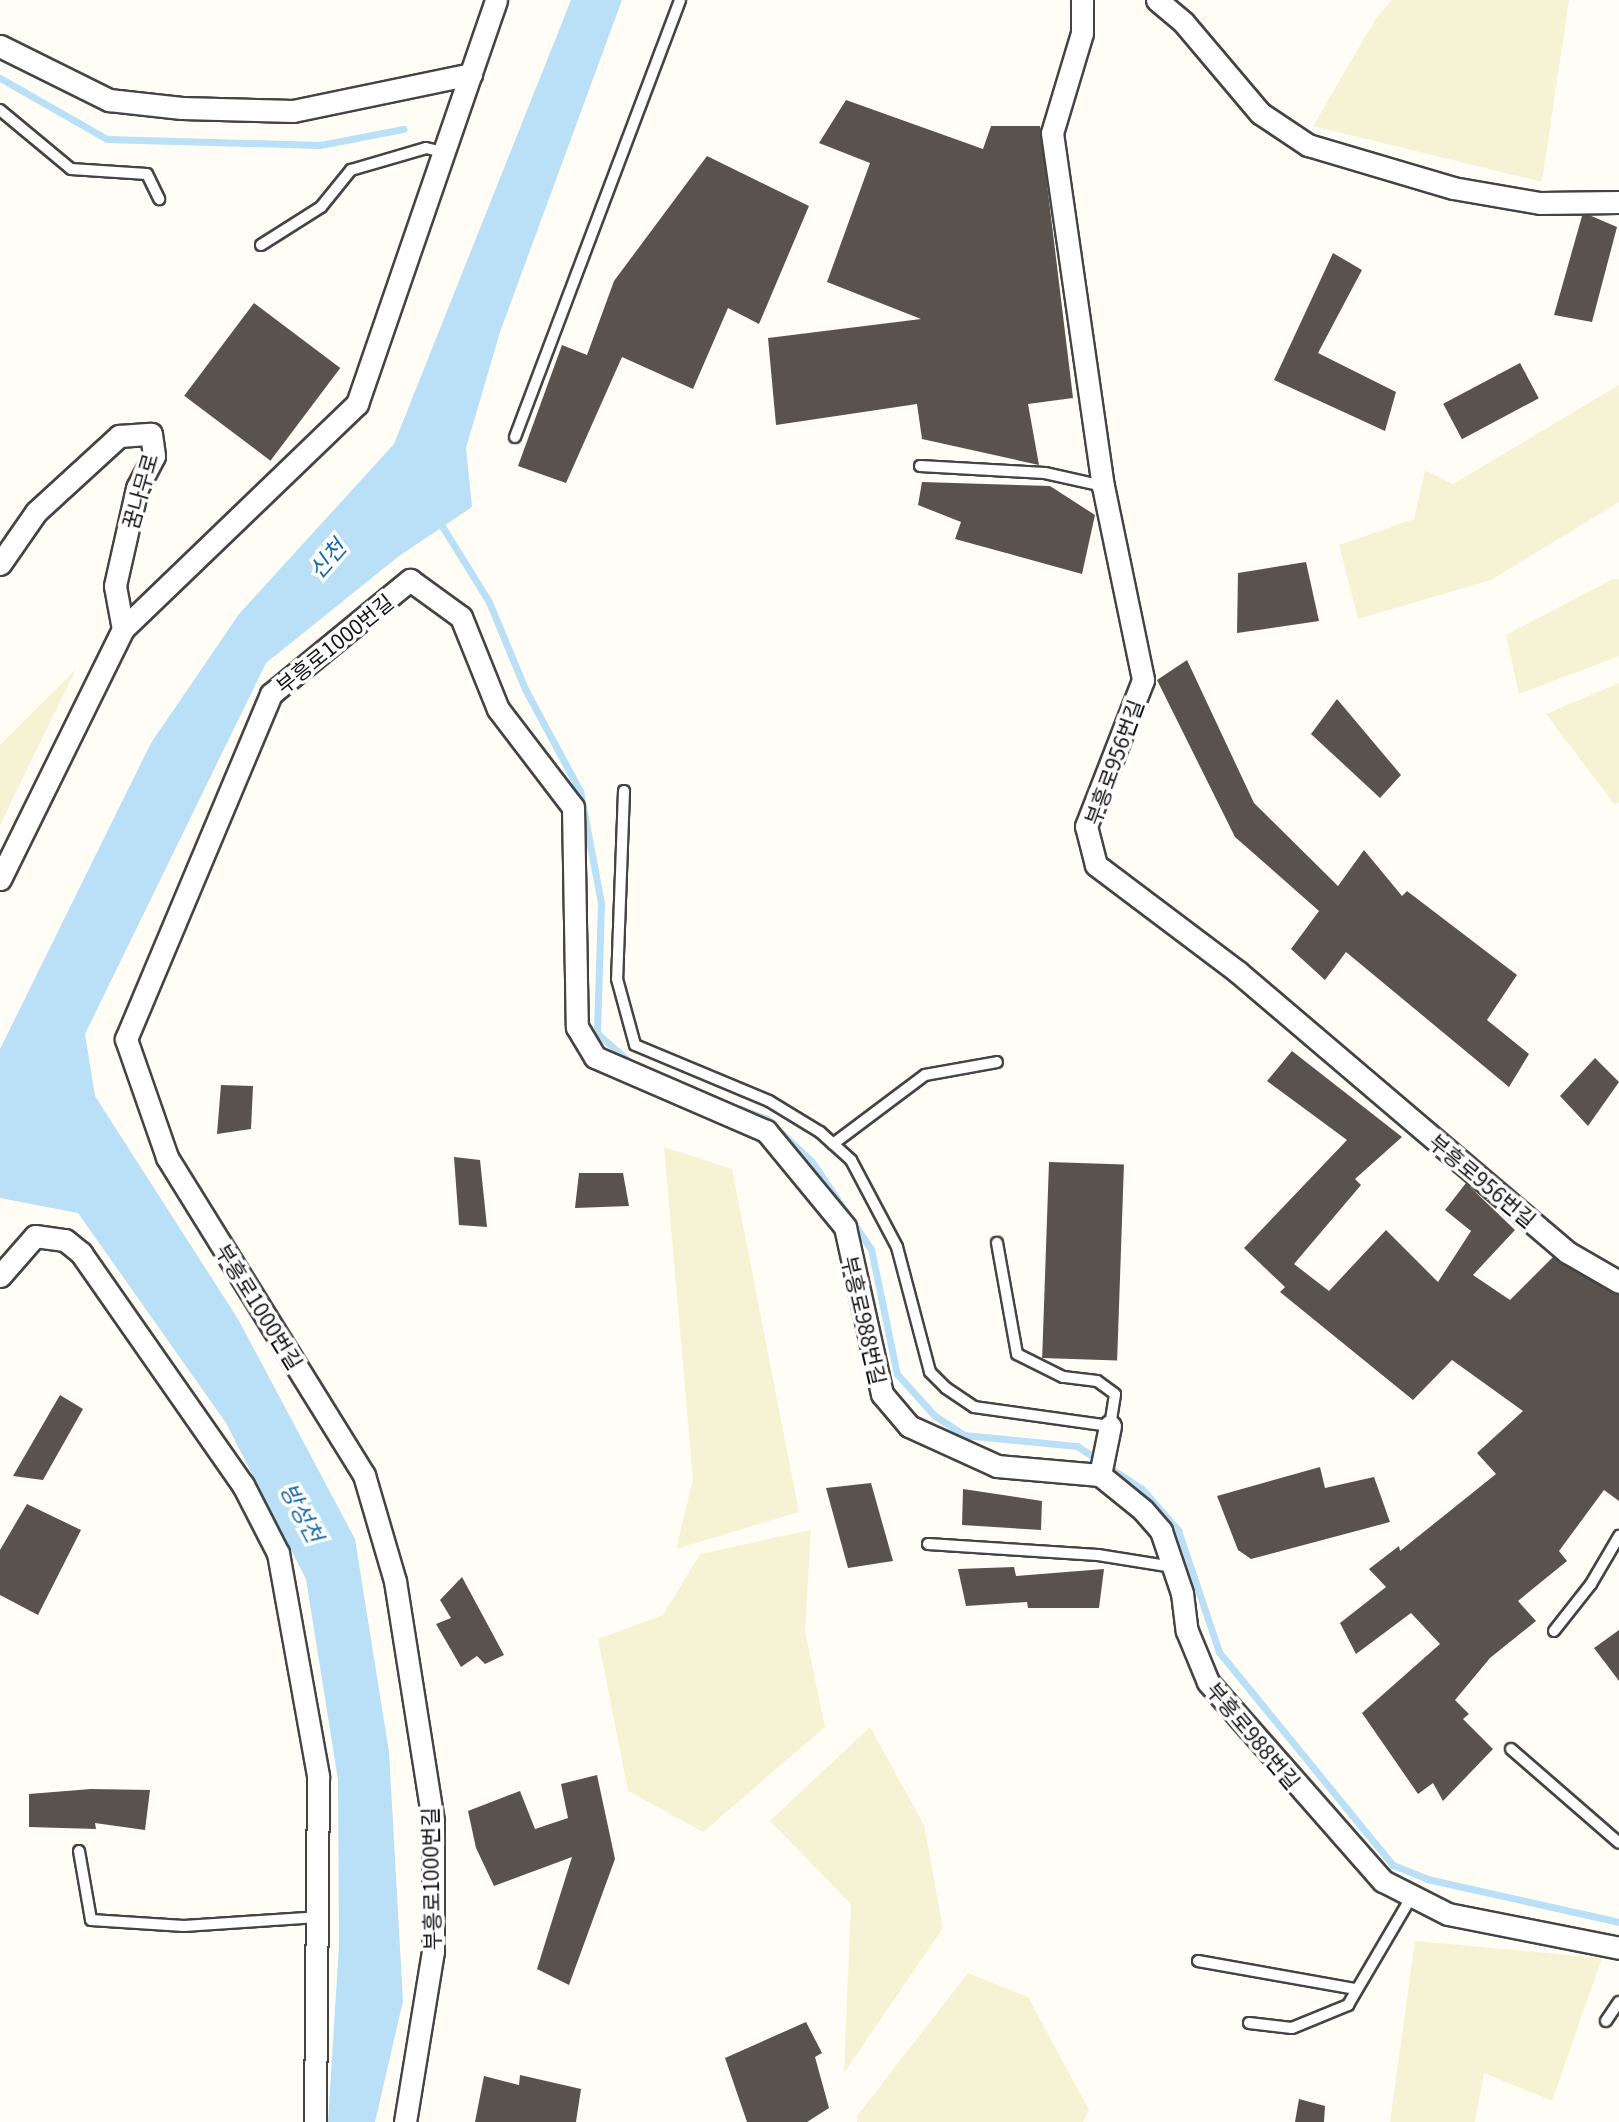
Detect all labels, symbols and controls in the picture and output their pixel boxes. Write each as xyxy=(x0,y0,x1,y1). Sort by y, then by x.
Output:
street label: 꿈나무로 xyxy=(116,450,162,532)
water label: 신천 xyxy=(302,533,350,583)
street label: 부흥로1000번길 xyxy=(270,588,398,698)
street label: 부흥로956번길 xyxy=(1079,696,1147,828)
street label: 부흥로956번길 xyxy=(1425,1128,1541,1232)
street label: 부흥로1000번길 xyxy=(211,1239,309,1373)
street label: 부흥로988번길 xyxy=(838,1253,892,1387)
water label: 방성천 xyxy=(276,1477,330,1547)
street label: 부흥로988번길 xyxy=(1202,1677,1306,1793)
street label: 부흥로1000번길 xyxy=(416,1807,444,1951)

